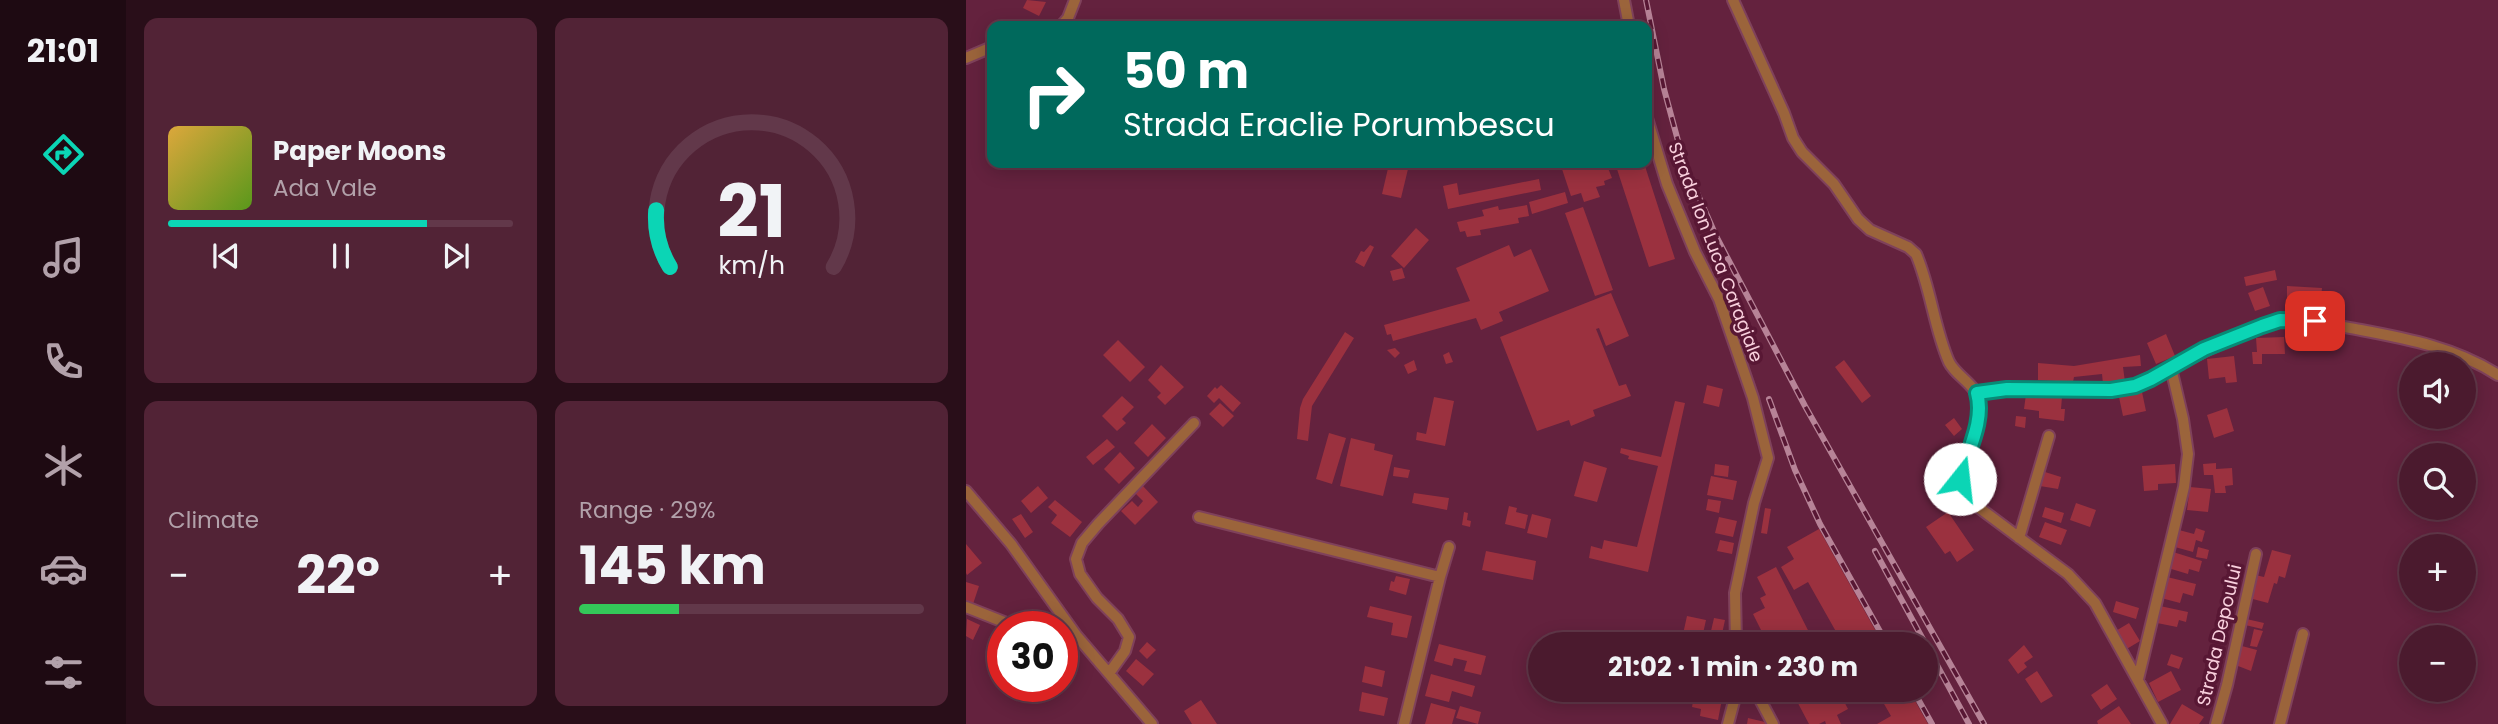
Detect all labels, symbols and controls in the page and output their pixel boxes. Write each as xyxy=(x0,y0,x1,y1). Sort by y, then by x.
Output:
text: 21:01 xyxy=(27,28,99,73)
text: 50 m xyxy=(1123,37,1249,105)
icon: right xyxy=(1008,49,1099,140)
text: Strada Eraclie Porumbescu xyxy=(1123,102,1555,147)
icon: directions xyxy=(39,130,88,179)
text: Paper Moons xyxy=(273,133,446,169)
street label: Strada Ion Luca Caragiale xyxy=(1662,138,1770,366)
text: 21 xyxy=(717,161,786,262)
text: Ada Vale xyxy=(273,172,377,204)
icon: music xyxy=(39,233,88,282)
icon: previous xyxy=(207,237,245,275)
icon: pause xyxy=(322,237,360,275)
icon: next xyxy=(437,237,475,275)
text: km/h xyxy=(718,248,785,283)
pin xyxy=(2285,291,2345,351)
icon: arrive xyxy=(2296,302,2334,340)
icon: phone xyxy=(39,337,88,386)
map controls xyxy=(2399,352,2476,702)
button: sound xyxy=(2399,352,2476,429)
icon: climate xyxy=(39,441,88,490)
position arrow xyxy=(1923,442,1997,516)
button: search xyxy=(2399,443,2476,520)
text: Range · 29% xyxy=(579,494,715,526)
text: Climate xyxy=(168,504,259,536)
text: 145 km xyxy=(579,529,766,602)
button: + xyxy=(2399,534,2476,611)
text: 22° xyxy=(296,539,380,612)
icon: car xyxy=(39,544,88,593)
text: − xyxy=(168,549,189,602)
text: + xyxy=(487,549,513,602)
street label: Strada Depoului xyxy=(2191,562,2247,708)
speed limit sign: 30 xyxy=(987,611,1078,702)
button: − xyxy=(2399,625,2476,702)
icon: filters xyxy=(39,648,88,697)
text: 21:02 · 1 min · 230 m xyxy=(1608,649,1858,685)

